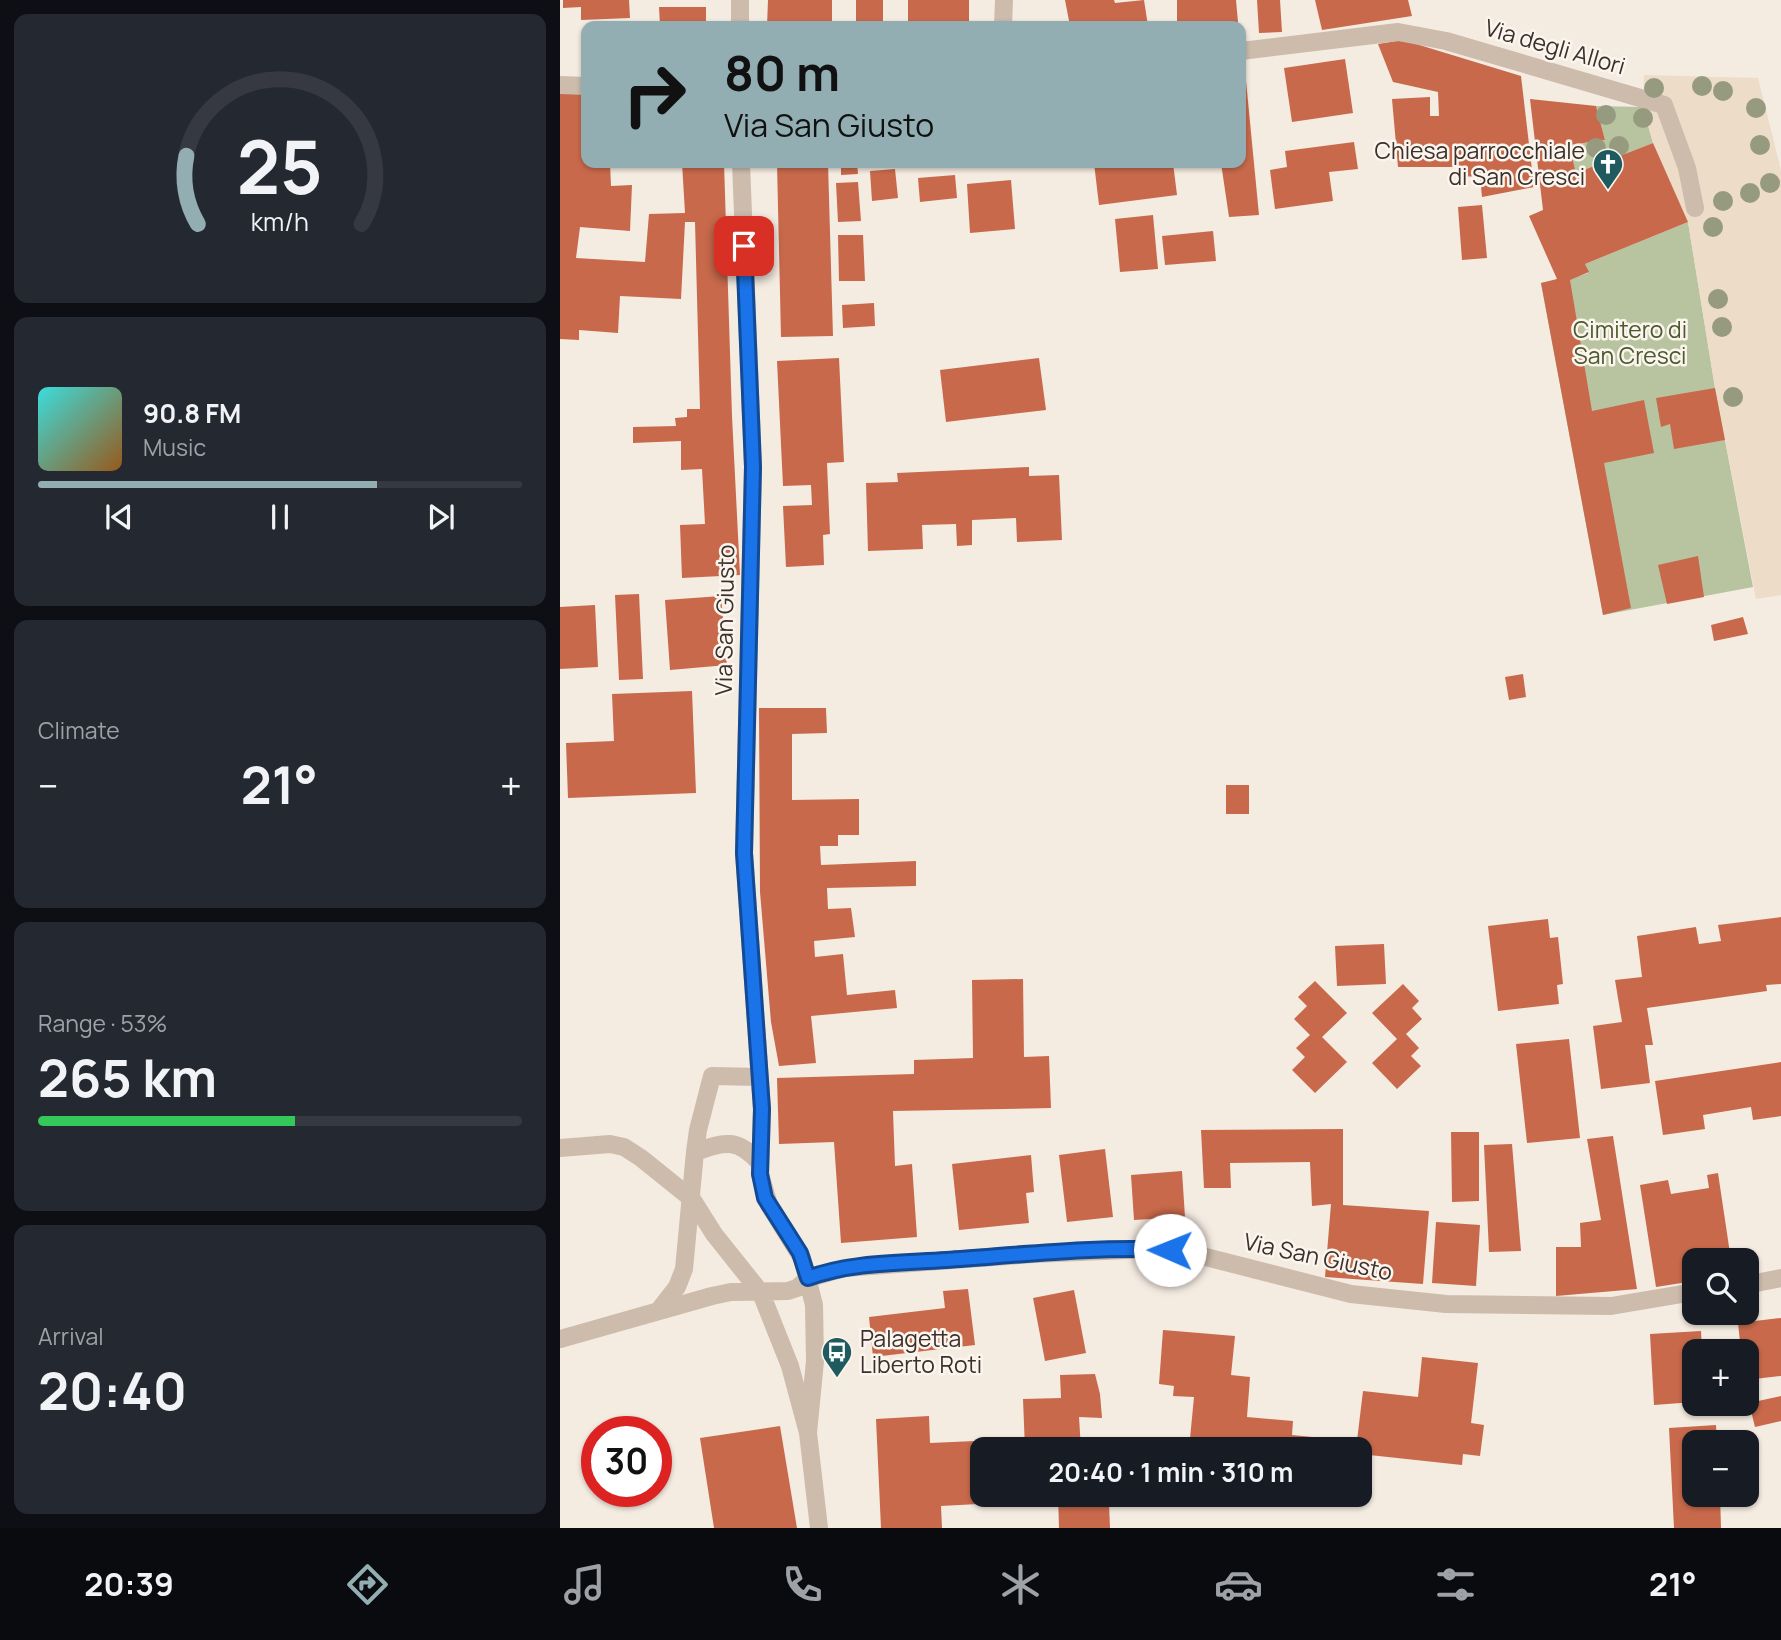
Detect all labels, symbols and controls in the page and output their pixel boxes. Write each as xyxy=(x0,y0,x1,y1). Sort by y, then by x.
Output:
street label: Via degli Allori xyxy=(1481,11,1629,81)
text: 80 m xyxy=(724,39,840,106)
icon: right xyxy=(609,49,700,140)
text: Via San Giusto xyxy=(724,103,934,147)
text: 25 xyxy=(237,117,323,217)
place label: Chiesa parrocchiale di San Cresci xyxy=(1375,134,1585,192)
church icon: Chiesa parrocchiale di San Cresci xyxy=(1591,147,1625,191)
text: km/h xyxy=(251,204,309,239)
pin xyxy=(714,216,774,276)
icon: arrive xyxy=(725,227,763,265)
park label: Cimitero di San Cresci xyxy=(1573,313,1687,371)
text: 90.8 FM xyxy=(143,395,241,431)
text: Music xyxy=(143,431,206,463)
icon: previous xyxy=(100,498,138,536)
icon: pause xyxy=(261,498,299,536)
icon: next xyxy=(422,498,460,536)
street label: Via San Giusto xyxy=(707,544,741,696)
text: Climate xyxy=(38,714,120,746)
text: 21° xyxy=(241,749,318,820)
text: − xyxy=(38,759,59,811)
text: + xyxy=(500,759,522,811)
text: Range · 53% xyxy=(38,1007,167,1039)
text: 265 km xyxy=(38,1042,217,1113)
position arrow xyxy=(1133,1213,1207,1287)
street label: Via San Giusto xyxy=(1241,1225,1395,1287)
map controls xyxy=(1682,1248,1759,1507)
button: search xyxy=(1682,1248,1759,1325)
text: Arrival xyxy=(38,1320,104,1352)
place label: Palagetta Liberto Roti xyxy=(860,1322,982,1380)
bus stop icon: Palagetta Liberto Roti xyxy=(820,1335,854,1379)
button: + xyxy=(1682,1339,1759,1416)
text: 20:40 xyxy=(38,1355,187,1426)
speed limit sign: 30 xyxy=(581,1416,672,1507)
button: − xyxy=(1682,1430,1759,1507)
text: 20:40 · 1 min · 310 m xyxy=(1049,1454,1293,1490)
icon: directions xyxy=(343,1560,392,1609)
icon: music xyxy=(560,1560,609,1609)
icon: phone xyxy=(778,1560,827,1609)
icon: climate xyxy=(996,1560,1045,1609)
icon: car xyxy=(1214,1560,1263,1609)
icon: filters xyxy=(1431,1560,1480,1609)
text: 20:39 xyxy=(84,1562,174,1606)
text: 21° xyxy=(1649,1562,1697,1606)

